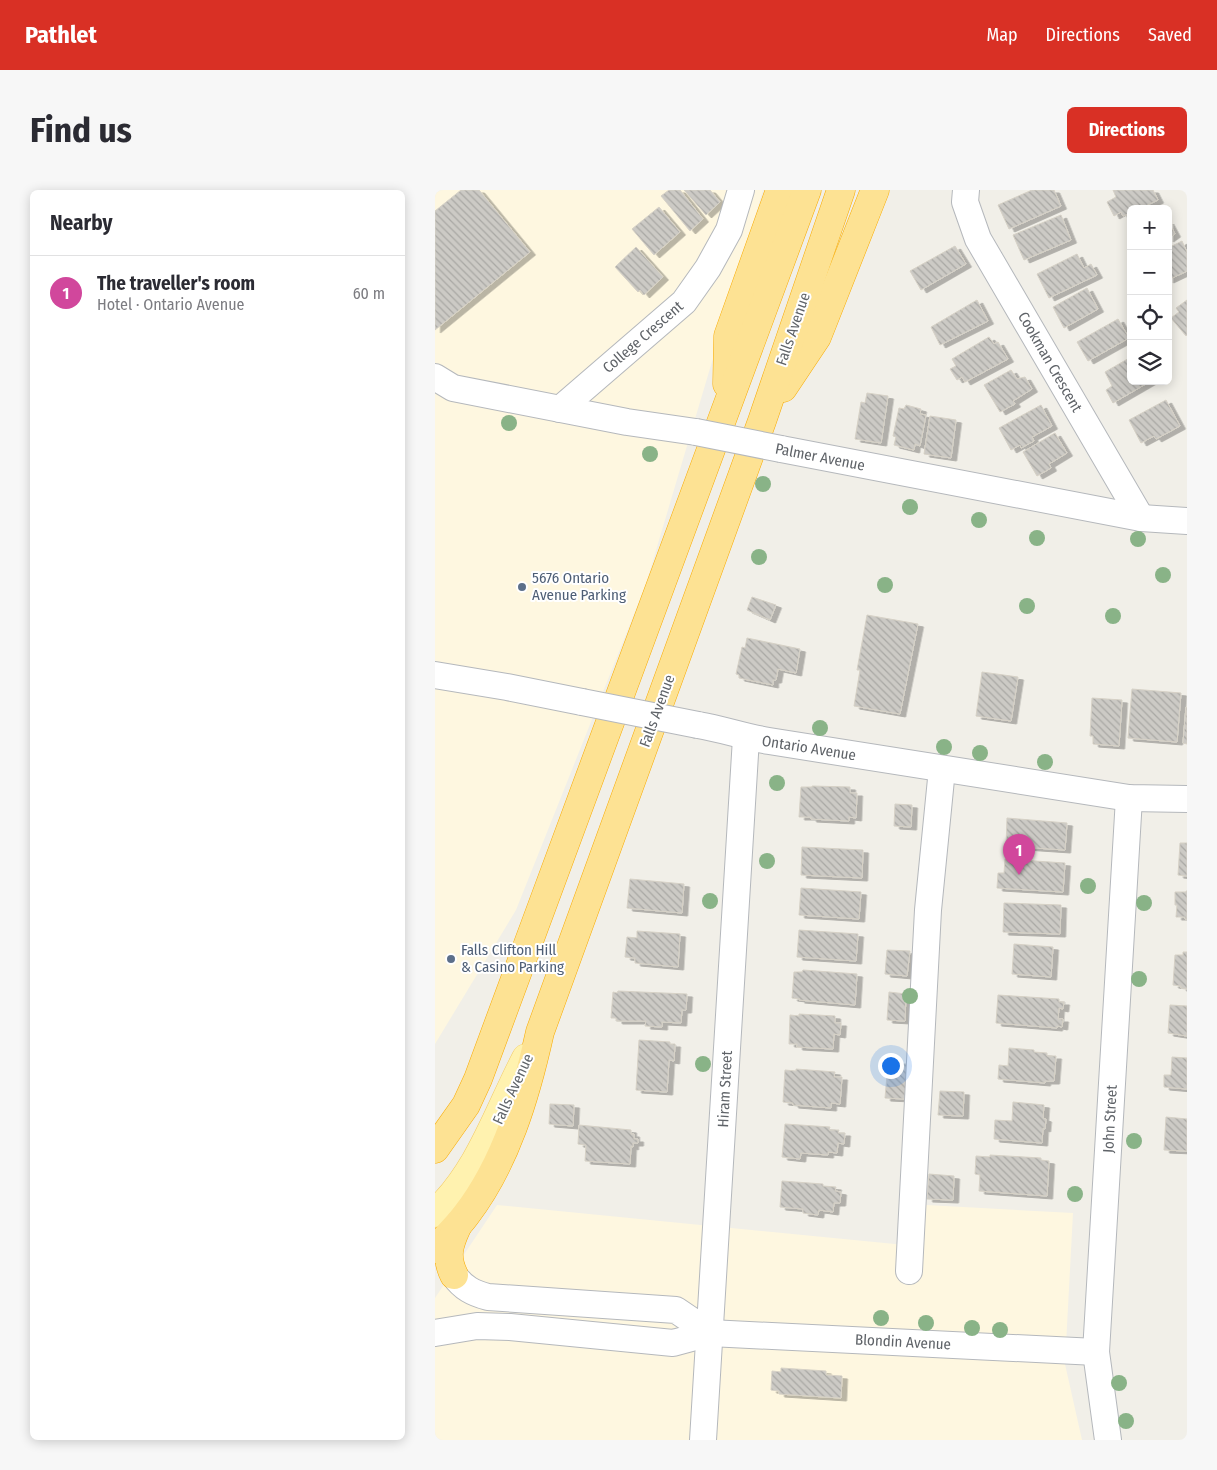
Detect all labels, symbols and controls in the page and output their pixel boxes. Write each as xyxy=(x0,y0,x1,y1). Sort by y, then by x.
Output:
text: Pathlet xyxy=(25,21,97,49)
text: Map xyxy=(986,24,1018,46)
text: Directions xyxy=(1046,24,1120,46)
text: Saved xyxy=(1148,24,1192,46)
button: Directions xyxy=(1067,107,1187,153)
text: Find us xyxy=(30,109,132,151)
map controls xyxy=(1127,205,1172,385)
button: + xyxy=(1127,205,1172,250)
text: Nearby xyxy=(50,210,112,236)
button: − xyxy=(1127,250,1172,295)
text: The traveller's room xyxy=(97,272,255,295)
text: 1 xyxy=(63,284,69,303)
text: 60 m xyxy=(353,284,385,303)
street label: Falls Avenue xyxy=(772,290,814,368)
text: Hotel · Ontario Avenue xyxy=(97,295,244,314)
button: locate xyxy=(1127,295,1172,340)
street label: College Crescent xyxy=(599,297,687,377)
street label: Cookman Crescent xyxy=(1014,309,1086,415)
button: layers xyxy=(1127,340,1172,385)
street label: Palmer Avenue xyxy=(774,439,866,475)
place label: 5676 Ontario Avenue Parking xyxy=(532,569,626,604)
marker: 5676 Ontario Avenue Parking xyxy=(516,581,528,593)
street label: Falls Avenue xyxy=(636,672,678,750)
street label: Ontario Avenue xyxy=(761,732,857,764)
pin: 1 xyxy=(1003,834,1035,875)
place label: Falls Clifton Hill & Casino Parking xyxy=(461,941,564,976)
marker: Falls Clifton Hill & Casino Parking xyxy=(445,953,457,965)
street label: Hiram Street xyxy=(714,1050,736,1128)
street label: Falls Avenue xyxy=(489,1051,537,1127)
your location xyxy=(878,1053,904,1079)
street label: John Street xyxy=(1099,1084,1121,1154)
street label: Blondin Avenue xyxy=(854,1330,952,1354)

